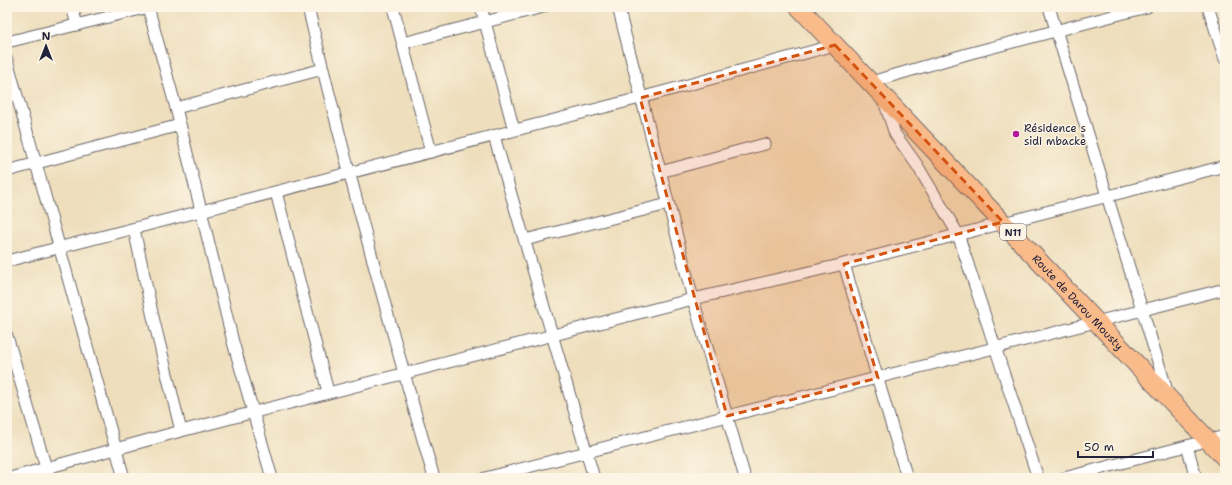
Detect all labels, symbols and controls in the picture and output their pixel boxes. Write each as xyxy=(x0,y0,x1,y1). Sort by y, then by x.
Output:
north arrow xyxy=(26,26,66,66)
text: N xyxy=(42,29,51,44)
place label: Résidence s sidi mbacke xyxy=(1024,121,1086,149)
marker: Résidence s sidi mbacke xyxy=(1011,129,1021,139)
road number: N11 xyxy=(1000,224,1026,240)
street label: Route de Darou Mousty xyxy=(1029,251,1127,353)
scale bar xyxy=(1078,433,1153,459)
text: 50 m xyxy=(1084,439,1114,455)

